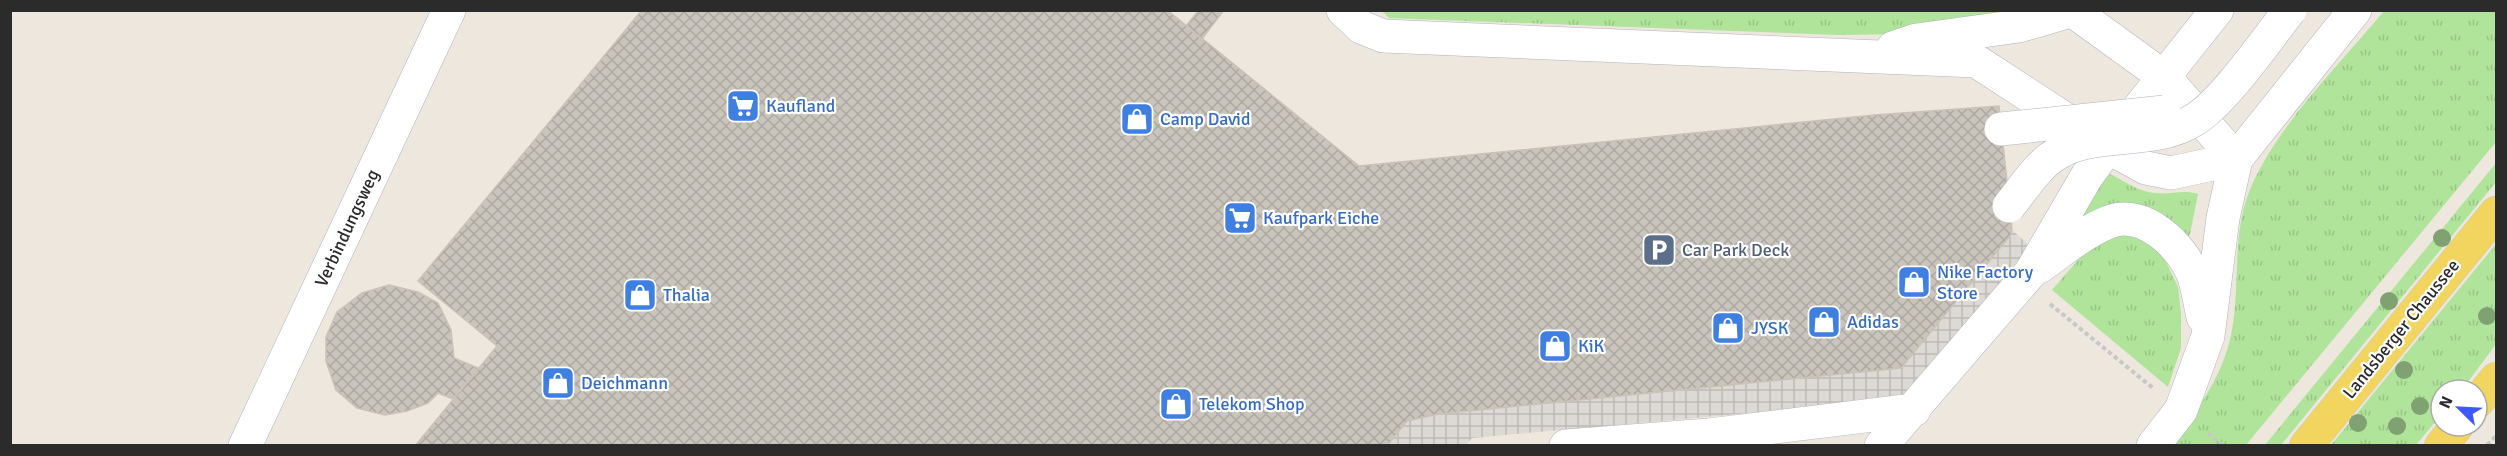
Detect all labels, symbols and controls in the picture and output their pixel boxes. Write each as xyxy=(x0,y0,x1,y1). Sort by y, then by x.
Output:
supermarket icon: Kaufland xyxy=(725,88,761,124)
place label: Kaufland xyxy=(766,95,835,117)
shop icon: Camp David xyxy=(1119,101,1155,137)
place label: Camp David xyxy=(1160,108,1250,130)
street label: Verbindungsweg xyxy=(310,166,384,290)
supermarket icon: Kaufpark Eiche xyxy=(1222,200,1258,236)
place label: Kaufpark Eiche xyxy=(1263,207,1379,229)
parking icon: Car Park Deck xyxy=(1641,232,1677,268)
place label: Car Park Deck xyxy=(1682,239,1789,261)
street label: Landsberger Chaussee xyxy=(2338,255,2464,403)
place label: Nike Factory Store xyxy=(1937,261,2034,304)
shop icon: Nike Factory Store xyxy=(1896,264,1932,300)
shop icon: Thalia xyxy=(622,277,658,313)
place label: Thalia xyxy=(663,284,710,306)
shop icon: Adidas xyxy=(1806,304,1842,340)
shop icon: JYSK xyxy=(1710,310,1746,346)
place label: Adidas xyxy=(1847,311,1899,333)
place label: JYSK xyxy=(1751,317,1789,339)
shop icon: KiK xyxy=(1537,328,1573,364)
place label: KiK xyxy=(1578,335,1605,357)
shop icon: Deichmann xyxy=(540,365,576,401)
place label: Deichmann xyxy=(581,372,668,394)
north arrow xyxy=(2429,378,2489,438)
shop icon: Telekom Shop xyxy=(1158,386,1194,422)
place label: Telekom Shop xyxy=(1199,393,1305,415)
text: N xyxy=(2435,393,2458,411)

